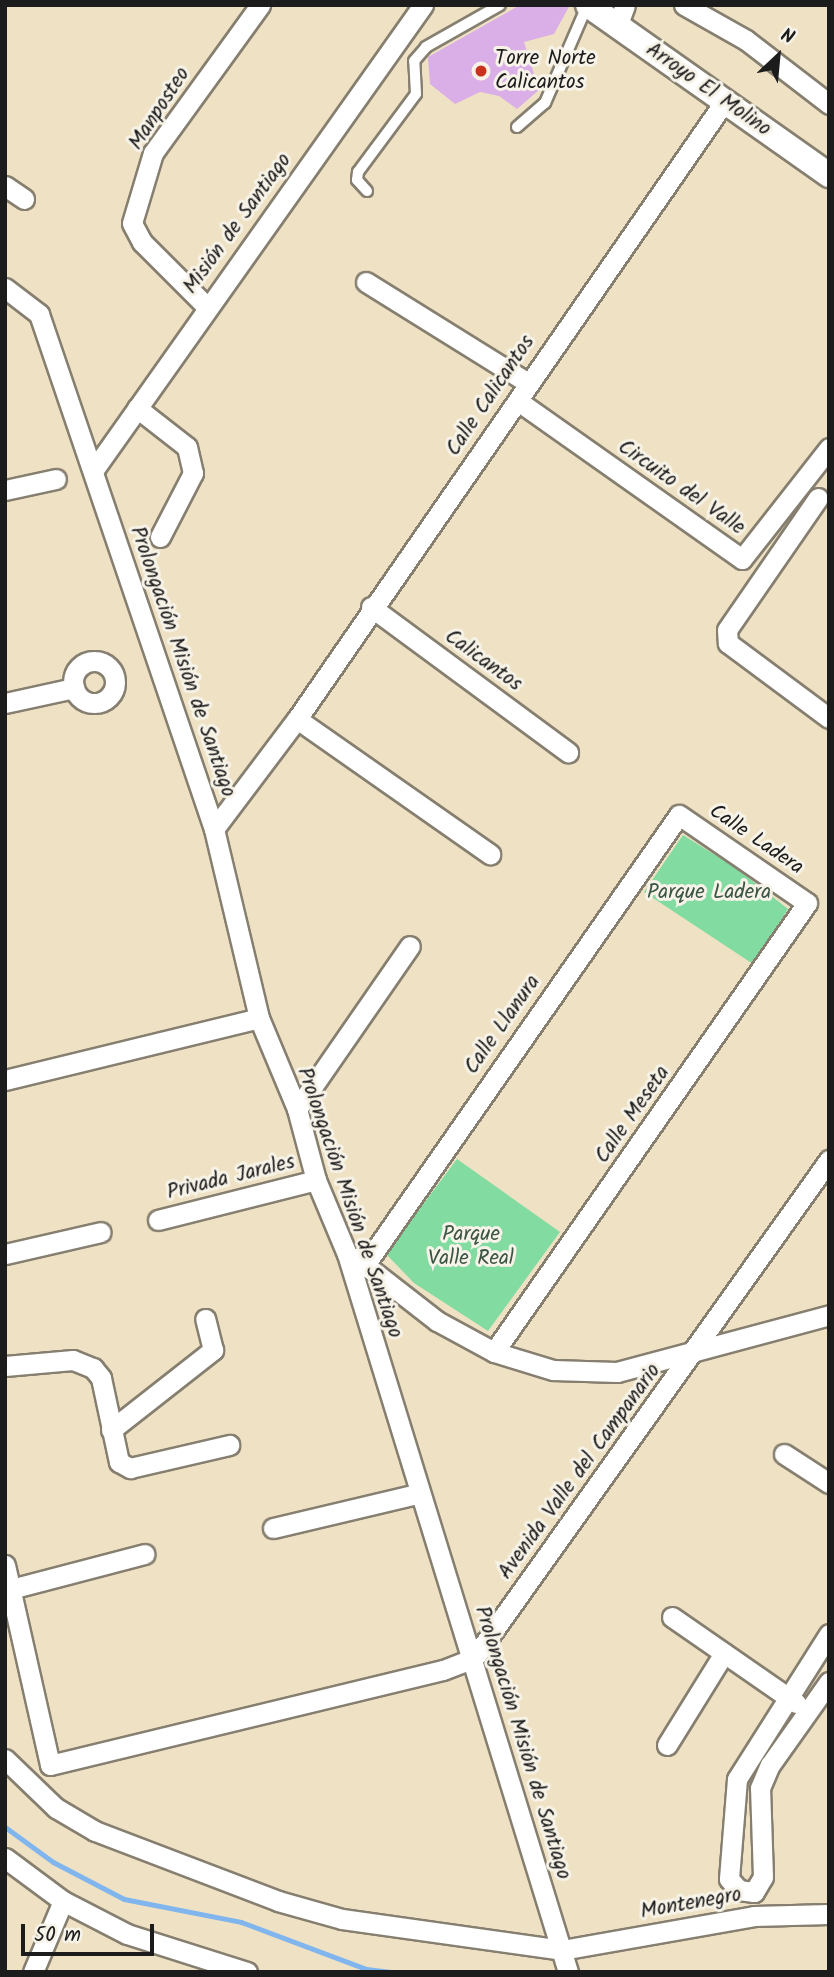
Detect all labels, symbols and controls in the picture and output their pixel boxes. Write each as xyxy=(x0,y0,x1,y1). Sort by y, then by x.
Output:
north arrow xyxy=(743,21,813,91)
text: N xyxy=(775,21,799,53)
street label: Arroyo El Molino xyxy=(641,38,775,142)
place label: Torre Norte Calicantos xyxy=(495,46,596,96)
street label: Manposteo xyxy=(124,63,196,155)
marker: Torre Norte Calicantos xyxy=(473,63,489,79)
street label: Misión de Santiago xyxy=(179,149,297,299)
street label: Calle Calicantos xyxy=(441,331,541,461)
street label: Circuito del Valle xyxy=(613,435,749,541)
street label: Prolongación Misión de Santiago xyxy=(124,523,240,801)
street label: Calicantos xyxy=(439,624,527,698)
street label: Calle Ladera xyxy=(704,799,808,881)
park label: Parque Ladera xyxy=(647,880,771,906)
street label: Calle Llanura xyxy=(460,971,546,1079)
street label: Calle Meseta xyxy=(590,1061,676,1169)
street label: Prolongación Misión de Santiago xyxy=(291,1064,407,1342)
street label: Privada Jarales xyxy=(164,1150,298,1206)
park label: Parque Valle Real xyxy=(428,1222,514,1272)
street label: Avenida Valle del Campanario xyxy=(493,1359,667,1585)
street label: Prolongación Misión de Santiago xyxy=(468,1603,576,1883)
street label: Montenegro xyxy=(639,1883,743,1925)
scale bar xyxy=(24,1910,158,1954)
text: 50 m xyxy=(34,1919,81,1952)

